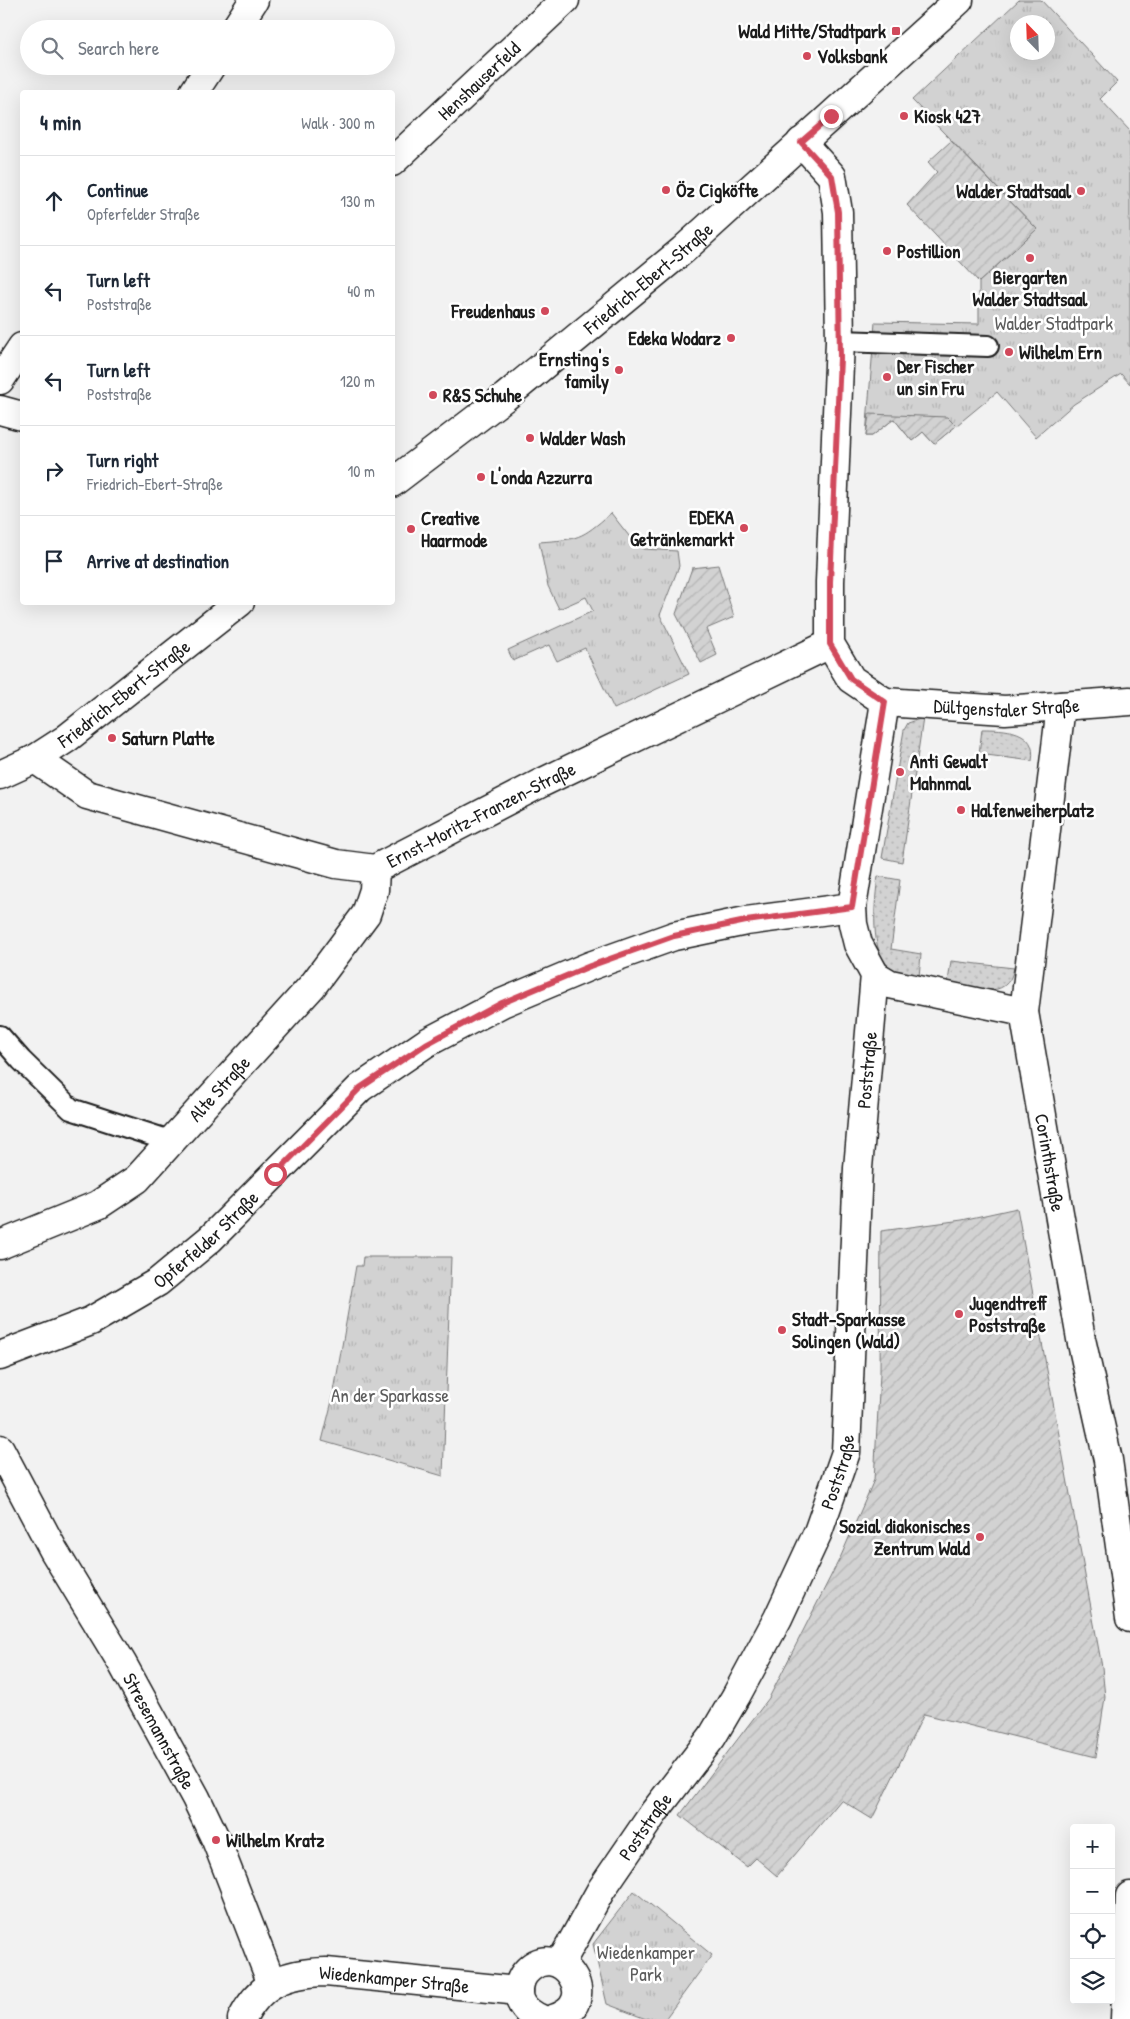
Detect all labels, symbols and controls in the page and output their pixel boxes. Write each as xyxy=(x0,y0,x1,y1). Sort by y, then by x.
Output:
north arrow xyxy=(1010,15,1055,60)
place label: Wald Mitte/Stadtpark xyxy=(738,18,886,45)
search box xyxy=(20,20,395,75)
marker: Wald Mitte/Stadtpark xyxy=(890,25,902,37)
icon: search xyxy=(38,34,66,62)
text: Search here xyxy=(78,35,159,61)
street label: Henshauserfeld xyxy=(432,35,526,126)
place label: Volksbank xyxy=(817,43,887,69)
marker: Volksbank xyxy=(801,50,813,62)
place label: Kiosk 427 xyxy=(914,103,981,129)
route end xyxy=(820,105,843,128)
text: 4 min xyxy=(40,108,81,137)
marker: Kiosk 427 xyxy=(898,110,910,122)
text: Walk · 300 m xyxy=(301,112,375,134)
text: Continue xyxy=(87,177,148,203)
place label: Öz Cigköfte xyxy=(676,177,759,204)
place label: Walder Stadtsaal xyxy=(956,178,1072,204)
marker: Öz Cigköfte xyxy=(660,184,672,196)
marker: Walder Stadtsaal xyxy=(1075,185,1087,197)
icon: ahead xyxy=(40,187,68,215)
text: 130 m xyxy=(340,190,375,212)
text: Opferfelder Straße xyxy=(87,203,200,225)
street label: Friedrich-Ebert-Straße xyxy=(577,216,719,341)
place label: Postillion xyxy=(897,238,961,264)
marker: Postillion xyxy=(881,245,893,257)
marker: Biergarten Walder Stadtsaal xyxy=(1024,252,1036,264)
place label: Biergarten Walder Stadtsaal xyxy=(973,264,1088,312)
text: Turn left xyxy=(87,267,150,293)
icon: left xyxy=(40,277,68,305)
text: 40 m xyxy=(347,280,375,302)
text: Poststraße xyxy=(87,293,152,315)
place label: Freudenhaus xyxy=(450,298,536,324)
marker: Freudenhaus xyxy=(539,305,551,317)
park label: Walder Stadtpark xyxy=(995,310,1113,336)
place label: Edeka Wodarz xyxy=(628,325,722,351)
marker: Edeka Wodarz xyxy=(725,332,737,344)
place label: Wilhelm Ern xyxy=(1019,339,1103,365)
place label: Ernsting's family xyxy=(539,346,610,395)
marker: Wilhelm Ern xyxy=(1003,346,1015,358)
place label: Der Fischer un sin Fru xyxy=(897,353,975,401)
text: Turn left xyxy=(87,357,150,383)
marker: Ernsting's family xyxy=(613,364,625,376)
icon: left xyxy=(40,367,68,395)
text: 120 m xyxy=(340,370,375,392)
marker: Der Fischer un sin Fru xyxy=(881,371,893,383)
place label: R&S Schuhe xyxy=(443,382,522,408)
text: Poststraße xyxy=(87,383,152,405)
marker: R&S Schuhe xyxy=(427,389,439,401)
place label: Walder Wash xyxy=(540,425,625,451)
marker: Walder Wash xyxy=(524,432,536,444)
text: Turn right xyxy=(87,447,158,473)
icon: right xyxy=(40,457,68,485)
text: 10 m xyxy=(347,460,375,482)
place label: L'onda Azzurra xyxy=(491,464,592,490)
marker: L'onda Azzurra xyxy=(475,471,487,483)
text: Friedrich-Ebert-Straße xyxy=(87,473,223,495)
place label: EDEKA Getränkemarkt xyxy=(630,504,735,552)
place label: Creative Haarmode xyxy=(421,505,488,553)
marker: EDEKA Getränkemarkt xyxy=(738,522,750,534)
marker: Creative Haarmode xyxy=(405,523,417,535)
icon: arrive xyxy=(40,547,68,575)
text: Arrive at destination xyxy=(87,548,229,574)
street label: Friedrich-Ebert-Straße xyxy=(52,633,196,754)
street label: Dültgenstaler Straße xyxy=(933,692,1081,723)
place label: Saturn Platte xyxy=(122,725,215,751)
marker: Saturn Platte xyxy=(106,732,118,744)
place label: Anti Gewalt Mahnmal xyxy=(910,748,989,796)
street label: Ernst-Moritz-Franzen-Straße xyxy=(382,755,580,874)
marker: Anti Gewalt Mahnmal xyxy=(894,766,906,778)
place label: Halfenweiherplatz xyxy=(971,797,1095,824)
marker: Halfenweiherplatz xyxy=(955,804,967,816)
street label: Poststraße xyxy=(850,1030,883,1110)
street label: Alte Straße xyxy=(182,1050,256,1127)
street label: Corinthstraße xyxy=(1029,1111,1072,1214)
route start xyxy=(264,1163,287,1186)
street label: Opferfelder Straße xyxy=(147,1184,264,1294)
place label: Jugendtreff Poststraße xyxy=(969,1290,1048,1339)
place label: Stadt-Sparkasse Solingen (Wald) xyxy=(792,1306,906,1355)
marker: Jugendtreff Poststraße xyxy=(953,1308,965,1320)
marker: Stadt-Sparkasse Solingen (Wald) xyxy=(776,1324,788,1336)
park label: An der Sparkasse xyxy=(331,1382,449,1408)
street label: Poststraße xyxy=(814,1434,860,1513)
place label: Sozial diakonisches Zentrum Wald xyxy=(839,1513,971,1561)
marker: Sozial diakonisches Zentrum Wald xyxy=(974,1531,986,1543)
street label: Stresemannstraße xyxy=(117,1668,202,1794)
street label: Poststraße xyxy=(612,1787,678,1865)
map controls xyxy=(1070,1824,1115,2004)
button: + xyxy=(1070,1824,1115,1869)
place label: Wilhelm Kratz xyxy=(226,1827,325,1853)
marker: Wilhelm Kratz xyxy=(210,1834,222,1846)
button: − xyxy=(1070,1869,1115,1914)
button: locate xyxy=(1070,1914,1115,1959)
park label: Wiedenkamper Park xyxy=(597,1939,696,1987)
street label: Wiedenkamper Straße xyxy=(319,1959,471,1999)
button: layers xyxy=(1070,1959,1115,2004)

